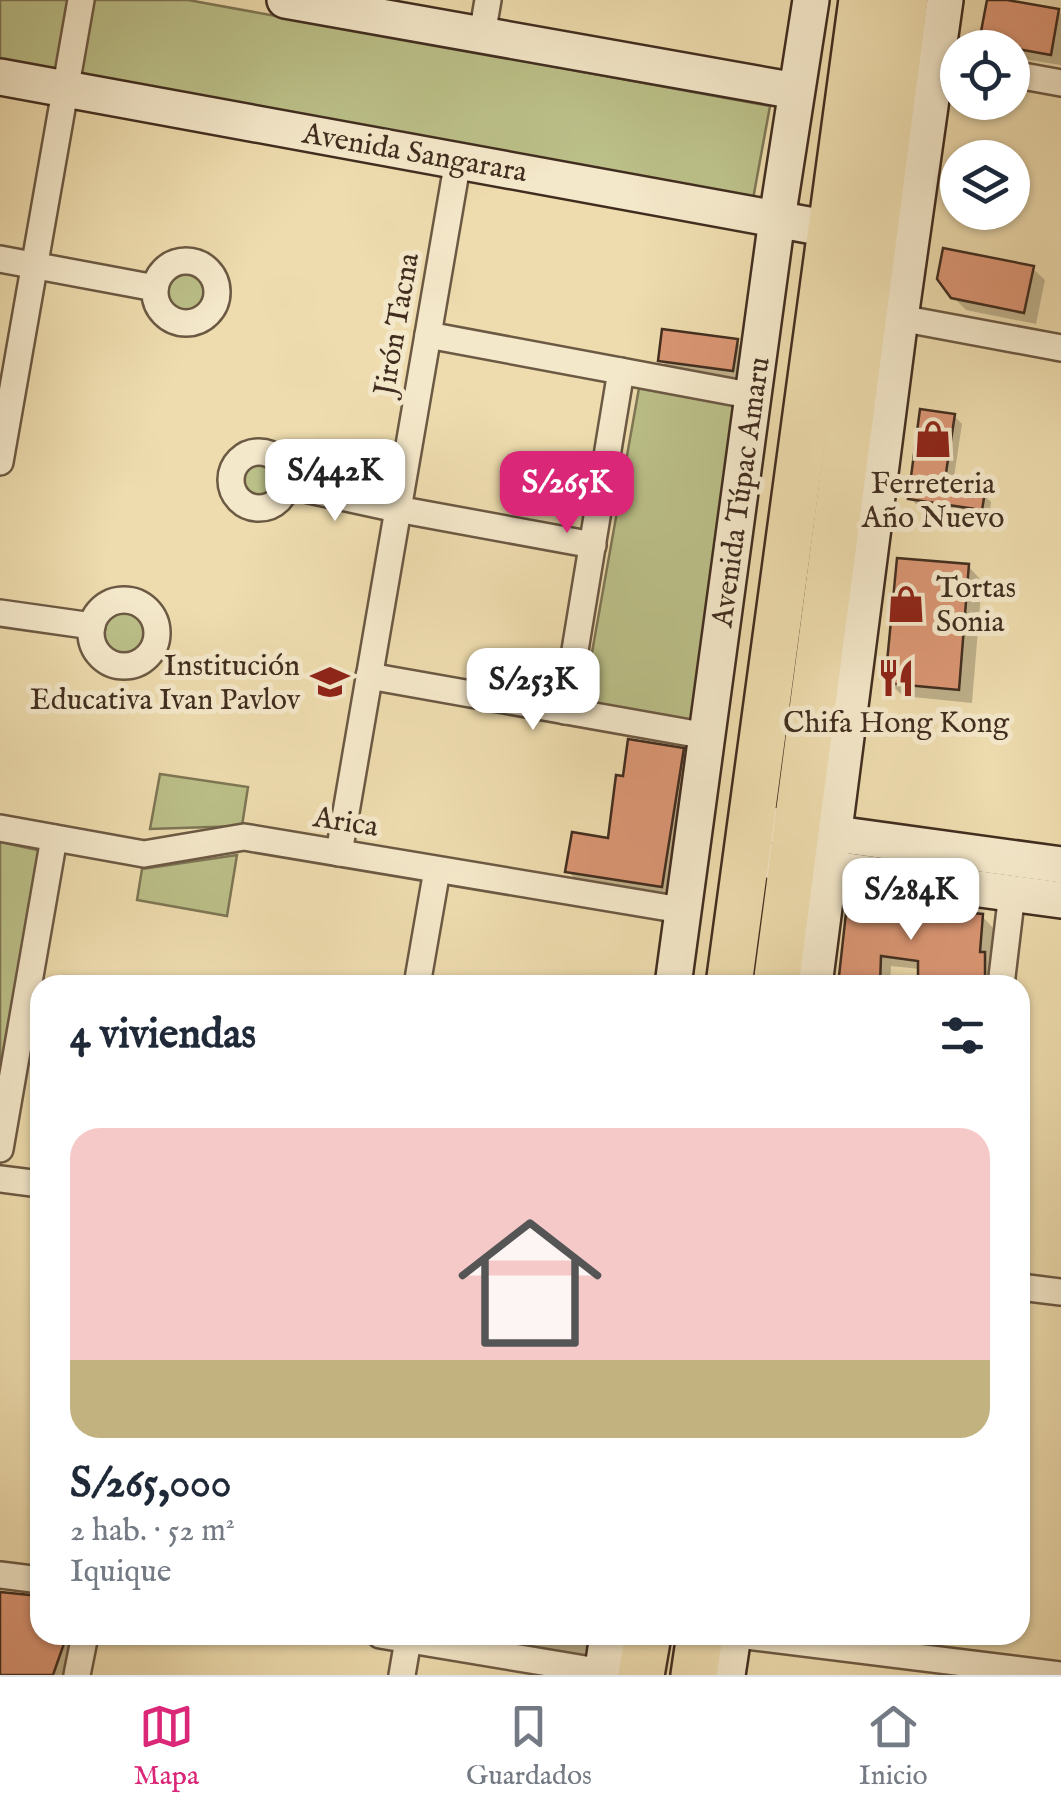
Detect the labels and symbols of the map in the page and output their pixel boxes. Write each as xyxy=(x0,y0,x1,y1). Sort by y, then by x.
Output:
street label: Avenida Sangarara xyxy=(298,115,530,192)
street label: Jirón Tacna xyxy=(366,250,429,402)
street label: Avenida Túpac Amaru xyxy=(704,355,780,631)
shop icon: Ferreteria Año Nuevo xyxy=(912,418,954,460)
pin: S/442K xyxy=(254,439,416,524)
pin: S/265K xyxy=(486,451,648,536)
place label: Ferreteria Año Nuevo xyxy=(861,466,1004,538)
place label: Tortas Sonia xyxy=(936,570,1016,642)
shop icon: Tortas Sonia xyxy=(885,583,927,625)
place label: Institución Educativa Ivan Pavlov xyxy=(30,648,301,720)
pin: S/253K xyxy=(452,648,614,733)
restaurant icon: Chifa Hong Kong xyxy=(875,657,917,699)
school or university icon: Institución Educativa Ivan Pavlov xyxy=(309,661,351,703)
place label: Chifa Hong Kong xyxy=(783,705,1010,743)
street label: Arica xyxy=(310,799,381,847)
pin: S/284K xyxy=(830,858,992,943)

